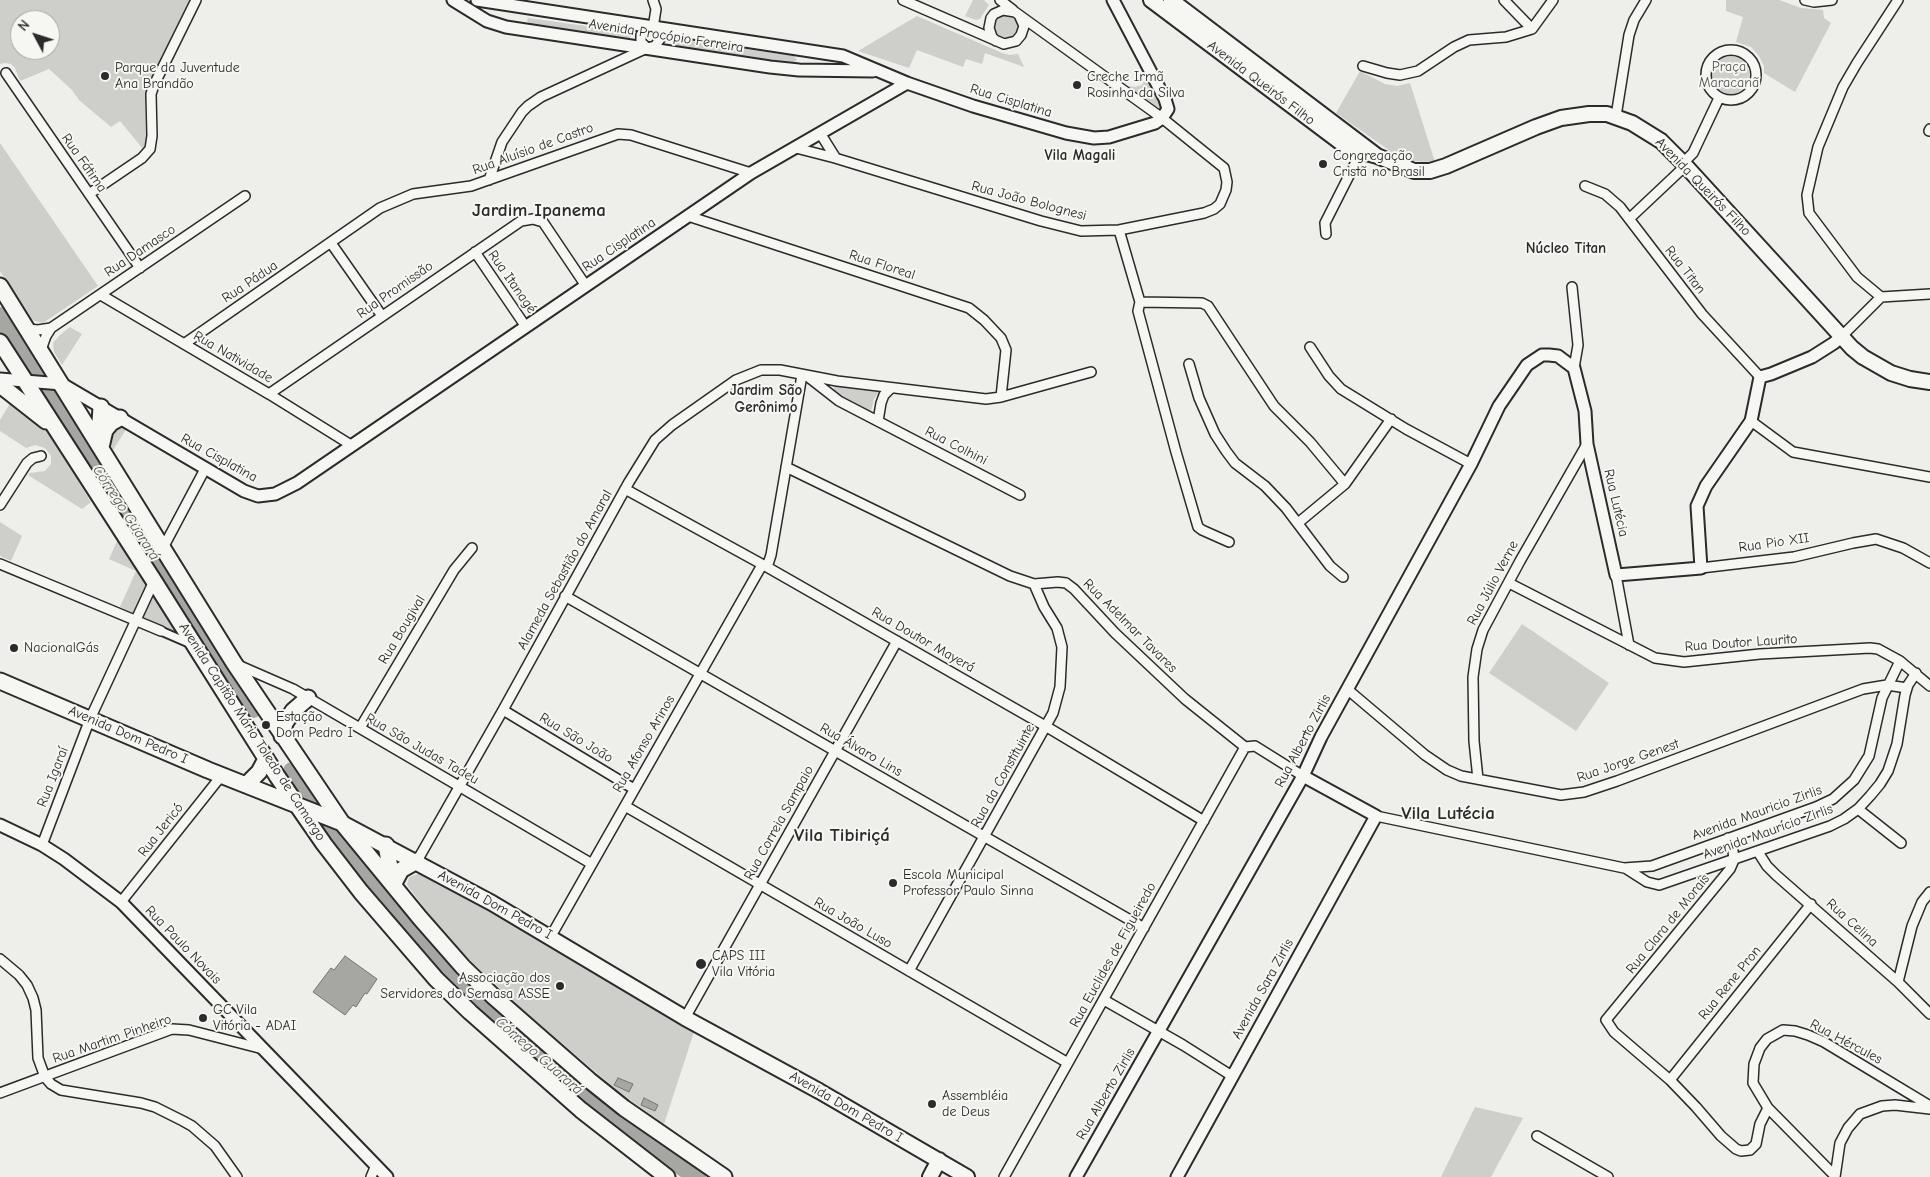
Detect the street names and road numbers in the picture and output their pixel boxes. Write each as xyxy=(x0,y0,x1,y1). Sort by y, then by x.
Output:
street label: Avenida Procópio Ferreira xyxy=(588,15,744,57)
street label: Avenida Queirós Filho xyxy=(1204,37,1318,129)
street label: Rua Cisplatina xyxy=(968,81,1054,121)
street label: Rua Aluísio de Castro xyxy=(470,119,596,179)
street label: Rua Fátima xyxy=(58,130,110,196)
street label: Avenida Queirós Filho xyxy=(1652,134,1754,240)
street label: Rua João Bolognesi xyxy=(970,178,1088,224)
street label: Rua Cisplatina xyxy=(579,214,659,276)
street label: Rua Damasco xyxy=(101,221,179,281)
street label: Rua Titan xyxy=(1661,243,1709,297)
street label: Rua Floreal xyxy=(847,246,917,284)
street label: Rua Itanagé xyxy=(484,247,540,317)
street label: Rua Pádua xyxy=(219,257,281,307)
street label: Rua Promissão xyxy=(354,258,436,322)
street label: Rua Natividade xyxy=(190,327,276,387)
street label: Rua Colhini xyxy=(922,423,990,469)
street label: Rua Cisplatina xyxy=(178,430,260,486)
street label: Rua Lutécia xyxy=(1600,467,1632,539)
street label: Alameda Sebastião do Amaral xyxy=(514,487,616,653)
street label: Rua Pio XII xyxy=(1738,530,1810,556)
street label: Rua Júlio Verne xyxy=(1464,538,1522,628)
street label: Rua Adelmar Tavares xyxy=(1079,575,1181,677)
street label: Rua Bougival xyxy=(375,593,429,667)
street label: Rua Doutor Mayerá xyxy=(868,604,978,676)
street label: Avenida Capitão Mário Toledo de Camargo xyxy=(175,620,329,844)
street label: Rua Doutor Laurito xyxy=(1684,631,1798,655)
street label: Rua Alberto Zirlis xyxy=(1271,691,1335,791)
street label: Rua Afonso Arinos xyxy=(609,692,679,796)
street label: Avenida Dom Pedro I xyxy=(66,702,190,768)
street label: Rua São João xyxy=(536,709,616,767)
street label: Rua São Judas Tadeu xyxy=(362,710,482,788)
street label: Rua Álvaro Lins xyxy=(817,720,905,780)
street label: Rua da Constituinte xyxy=(967,721,1039,831)
street label: Rua Jorge Genest xyxy=(1575,736,1681,786)
street label: Rua Igaraí xyxy=(34,744,72,810)
street label: Rua Correia Sampaio xyxy=(741,763,817,883)
street label: Avenida Mauricio Zirlis xyxy=(1690,782,1824,844)
street label: Rua Jericó xyxy=(135,800,187,860)
street label: Avenida Maurício Zirlis xyxy=(1701,801,1835,863)
street label: Avenida Dom Pedro I xyxy=(435,867,555,943)
street label: Rua Clara de Morais xyxy=(1623,871,1713,977)
street label: Rua Euclides de Figueiredo xyxy=(1066,880,1160,1030)
street label: Rua João Luso xyxy=(811,894,895,952)
street label: Rua Celina xyxy=(1823,895,1881,951)
street label: Rua Paulo Novais xyxy=(141,902,225,988)
street label: Avenida Sara Zirlis xyxy=(1228,936,1298,1042)
street label: Rua Rene Pron xyxy=(1695,943,1765,1023)
street label: Rua Martim Pinheiro xyxy=(50,1011,174,1067)
street label: Rua Hércules xyxy=(1807,1016,1885,1068)
street label: Rua Alberto Zirlis xyxy=(1073,1045,1139,1143)
street label: Avenida Dom Pedro I xyxy=(786,1068,906,1146)

